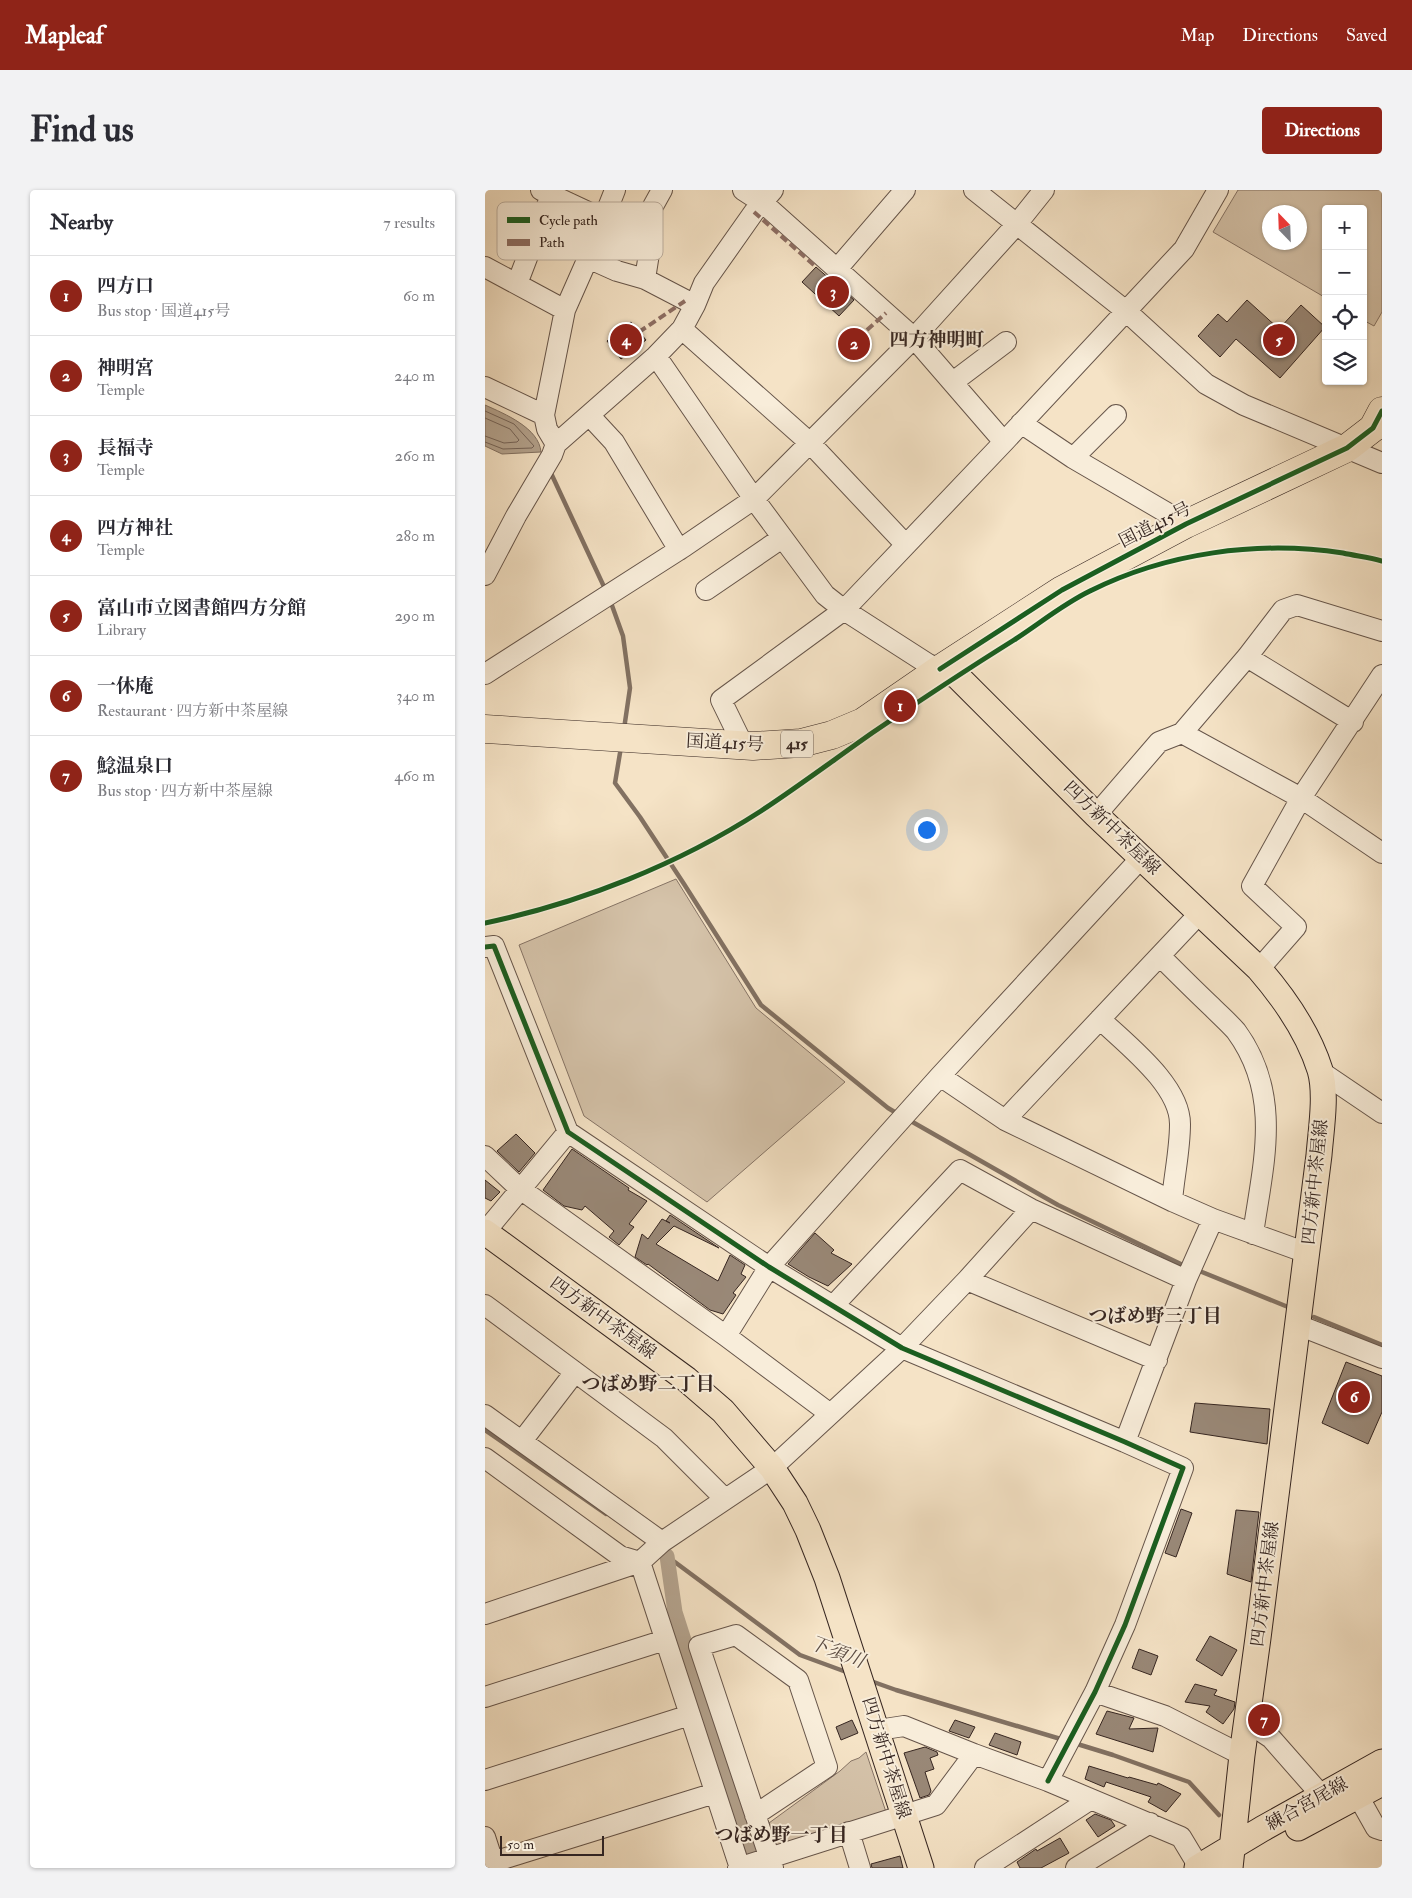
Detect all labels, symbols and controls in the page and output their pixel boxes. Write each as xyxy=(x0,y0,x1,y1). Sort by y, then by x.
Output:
text: Mapleaf xyxy=(25,20,104,51)
text: Map xyxy=(1181,24,1214,47)
text: Directions xyxy=(1242,24,1318,47)
text: Saved xyxy=(1346,24,1387,47)
button: Directions xyxy=(1262,107,1382,154)
text: Find us xyxy=(30,108,134,152)
legend xyxy=(497,202,663,260)
north arrow xyxy=(1262,205,1307,250)
map controls xyxy=(1322,205,1367,385)
button: + xyxy=(1322,205,1367,250)
text: Nearby xyxy=(50,209,113,236)
text: Cycle path xyxy=(539,212,599,230)
text: 7 results xyxy=(383,213,435,233)
text: Path xyxy=(539,234,565,251)
button: − xyxy=(1322,250,1367,295)
pin: 3 xyxy=(817,273,849,311)
text: 四方口 xyxy=(97,274,154,298)
text: 1 xyxy=(63,286,69,306)
text: 60 m xyxy=(403,286,435,306)
button: locate xyxy=(1322,295,1367,340)
text: Bus stop · 国道415号 xyxy=(97,301,230,321)
pin: 4 xyxy=(610,321,642,359)
pin: 5 xyxy=(1263,321,1295,359)
pin: 2 xyxy=(838,325,870,363)
district label: 四方神明町 xyxy=(889,328,985,352)
button: layers xyxy=(1322,340,1367,385)
text: 神明宮 xyxy=(97,356,154,380)
text: 2 xyxy=(62,366,70,386)
text: 240 m xyxy=(394,366,435,386)
text: Temple xyxy=(97,380,145,400)
text: 長福寺 xyxy=(97,436,154,460)
text: 3 xyxy=(63,446,69,466)
text: 260 m xyxy=(395,446,435,466)
text: Temple xyxy=(97,460,145,480)
street label: 国道415号 xyxy=(1115,497,1195,553)
text: 四方神社 xyxy=(97,516,173,540)
text: 4 xyxy=(62,526,70,546)
text: 280 m xyxy=(395,526,435,546)
text: Temple xyxy=(97,540,145,560)
text: 富山市立図書館四方分館 xyxy=(97,596,306,620)
text: 5 xyxy=(62,606,70,626)
text: 290 m xyxy=(395,606,435,626)
text: Library xyxy=(97,620,146,640)
text: 一休庵 xyxy=(97,674,154,698)
text: 6 xyxy=(62,686,70,706)
text: 340 m xyxy=(396,686,435,706)
pin: 1 xyxy=(884,687,916,725)
text: Restaurant · 四方新中茶屋線 xyxy=(97,701,288,721)
street label: 国道415号 xyxy=(685,729,765,757)
road number: 415 xyxy=(781,730,813,758)
text: 鯰温泉口 xyxy=(97,754,173,778)
text: 7 xyxy=(62,766,70,786)
text: 460 m xyxy=(394,766,435,786)
street label: 四方新中茶屋線 xyxy=(1059,776,1165,880)
text: Bus stop · 四方新中茶屋線 xyxy=(97,781,273,801)
your location xyxy=(914,817,940,843)
street label: 四方新中茶屋線 xyxy=(1297,1118,1333,1246)
street label: 四方新中茶屋線 xyxy=(545,1272,661,1364)
district label: つばめ野三丁目 xyxy=(1088,1304,1222,1328)
district label: つばめ野二丁目 xyxy=(581,1372,715,1396)
pin: 6 xyxy=(1338,1378,1370,1416)
street label: 四方新中茶屋線 xyxy=(1246,1520,1284,1648)
water label: 下須川 xyxy=(806,1631,870,1674)
street label: 四方新中茶屋線 xyxy=(857,1694,915,1822)
pin: 7 xyxy=(1248,1701,1280,1739)
street label: 練合宮尾線 xyxy=(1262,1772,1352,1836)
district label: つばめ野一丁目 xyxy=(714,1823,848,1847)
scale bar xyxy=(500,1833,604,1856)
text: 50 m xyxy=(507,1836,534,1853)

